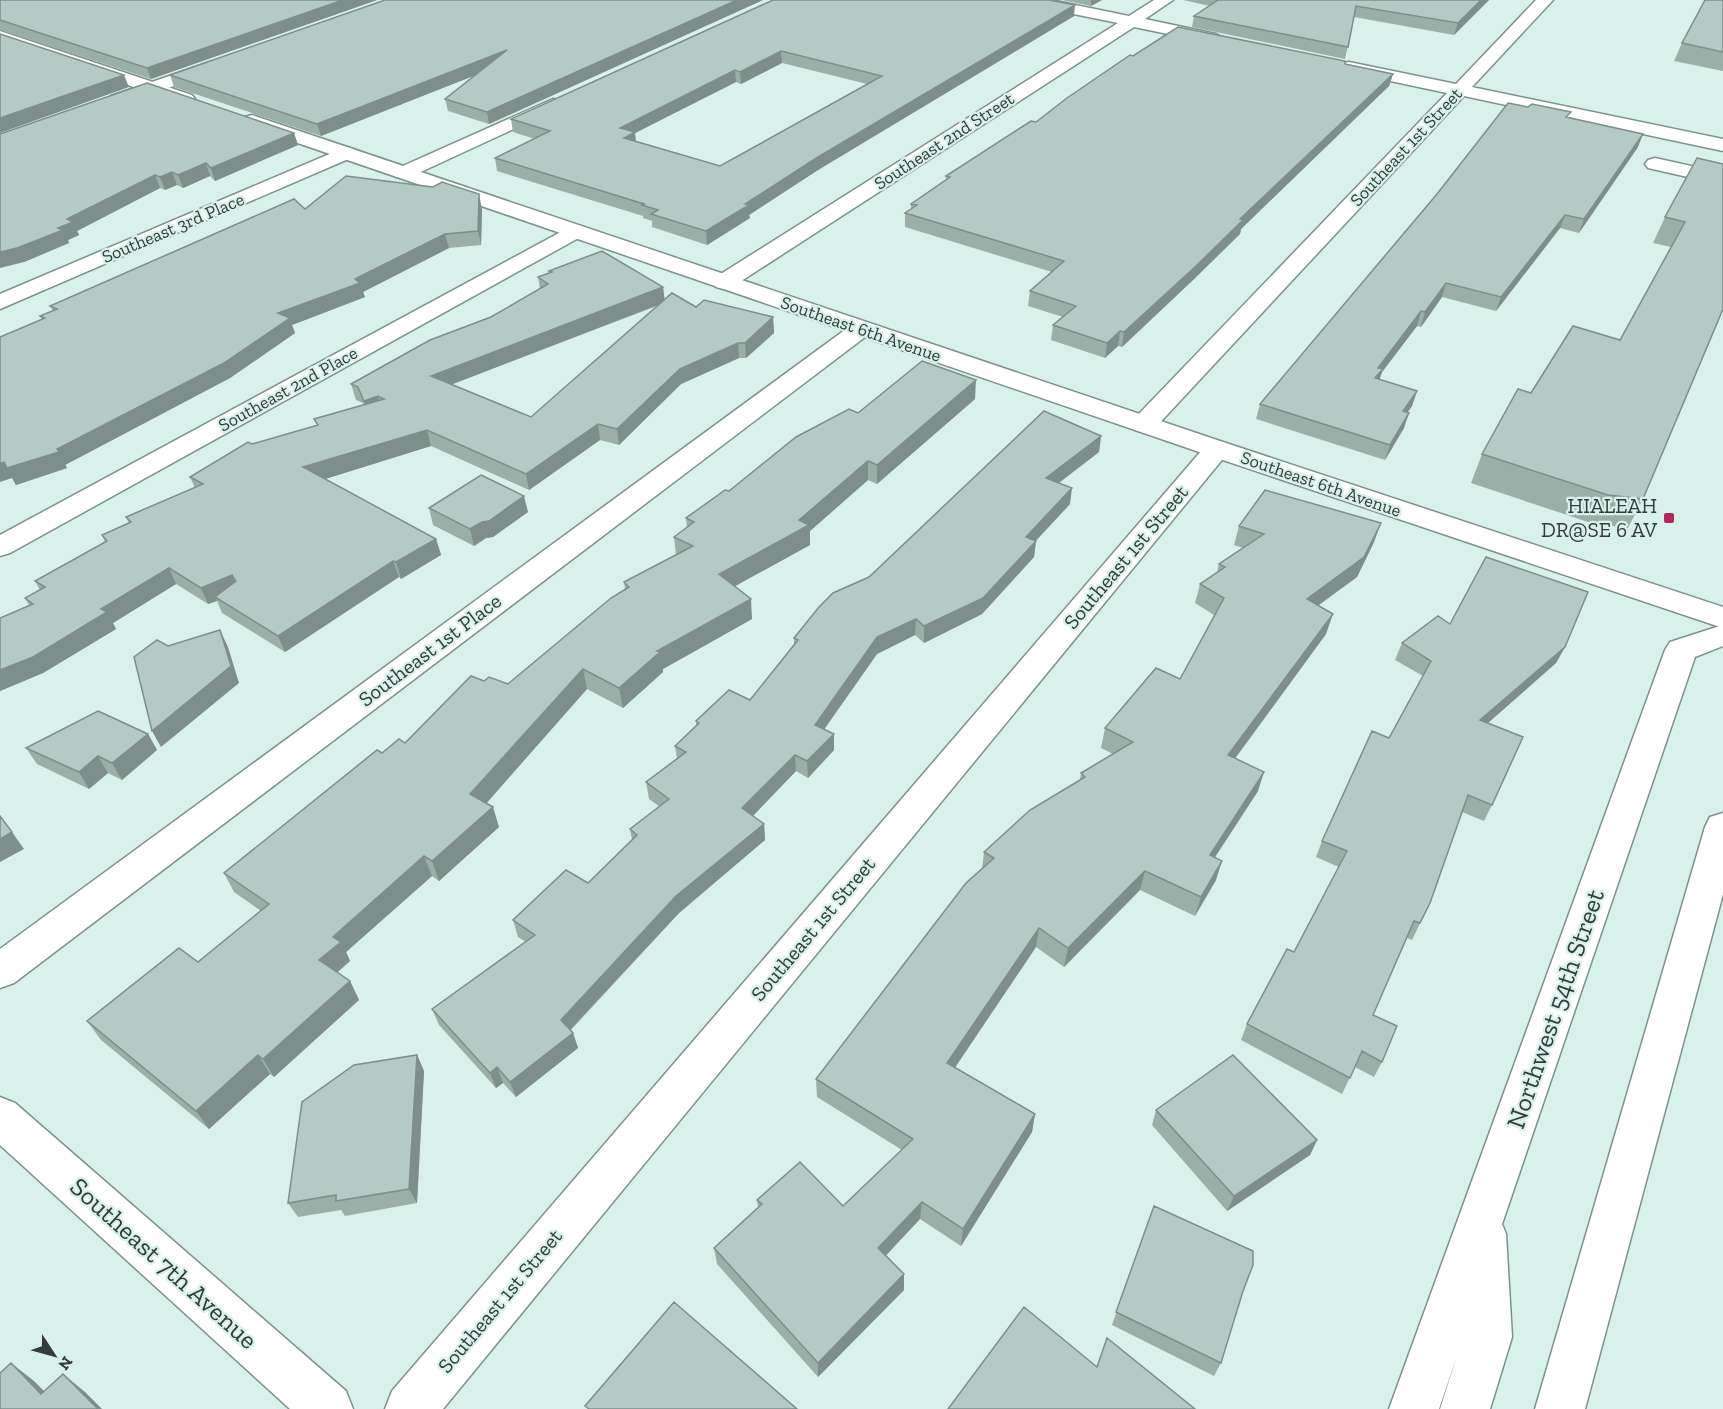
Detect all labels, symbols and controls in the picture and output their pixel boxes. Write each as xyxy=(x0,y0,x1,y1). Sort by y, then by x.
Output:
street label: Southeast 1st Street xyxy=(1345,83,1467,211)
street label: Southeast 2nd Street xyxy=(870,87,1018,194)
street label: Southeast 3rd Place xyxy=(99,188,247,268)
street label: Southeast 6th Avenue xyxy=(778,291,944,367)
street label: Southeast 2nd Place xyxy=(215,342,361,436)
street label: Southeast 6th Avenue xyxy=(1238,446,1404,522)
street label: Southeast 1st Street xyxy=(1058,479,1193,634)
place label: HIALEAH DR@SE 6 AV xyxy=(1541,493,1657,542)
marker: HIALEAH DR@SE 6 AV xyxy=(1662,511,1676,525)
street label: Southeast 1st Place xyxy=(353,588,506,711)
street label: Southeast 1st Street xyxy=(745,851,880,1006)
street label: Northwest 54th Street xyxy=(1499,885,1611,1133)
street label: Southeast 7th Avenue xyxy=(64,1170,264,1356)
street label: Southeast 1st Street xyxy=(432,1223,567,1378)
north arrow xyxy=(24,1325,84,1385)
text: N xyxy=(54,1353,77,1374)

